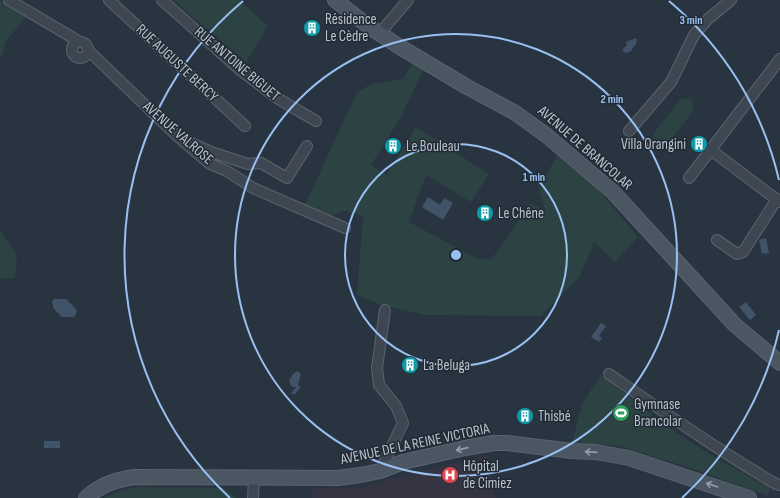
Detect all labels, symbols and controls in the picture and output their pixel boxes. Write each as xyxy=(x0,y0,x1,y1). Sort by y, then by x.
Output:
place label: Résidence Le Cèdre xyxy=(325,10,377,46)
text: 3 min xyxy=(680,13,702,28)
building icon: Résidence Le Cèdre xyxy=(302,18,322,38)
street label: RUE AUGUSTE BERCY xyxy=(132,20,223,106)
street label: RUE ANTOINE BIGUET xyxy=(190,23,284,105)
text: 2 min xyxy=(601,92,623,107)
street label: AVENUE VALROSE xyxy=(138,96,217,169)
street label: AVENUE DE BRANCOLAR xyxy=(533,101,636,194)
building icon: Villa Orangini xyxy=(689,134,709,154)
place label: Villa Orangini xyxy=(621,135,686,154)
building icon: Le Bouleau xyxy=(383,136,403,156)
place label: Le Bouleau xyxy=(406,137,460,156)
text: 1 min xyxy=(523,170,545,185)
building icon: Le Chêne xyxy=(475,203,495,223)
place label: Le Chêne xyxy=(498,204,544,223)
centre of rings xyxy=(449,248,463,262)
building icon: La Beluga xyxy=(400,355,420,375)
place label: La Beluga xyxy=(423,356,470,375)
place label: Gymnase Brancolar xyxy=(634,395,683,431)
sports icon: Gymnase Brancolar xyxy=(611,403,631,423)
building icon: Thisbé xyxy=(515,406,535,426)
place label: Thisbé xyxy=(538,407,571,426)
street label: AVENUE DE LA REINE VICTORIA xyxy=(338,419,492,469)
one-way arrow xyxy=(455,445,468,453)
one-way arrow xyxy=(585,449,598,456)
place label: Hôpital de Cimiez xyxy=(463,457,512,493)
hospital icon: Hôpital de Cimiez xyxy=(440,465,460,485)
one-way arrow xyxy=(706,481,719,488)

